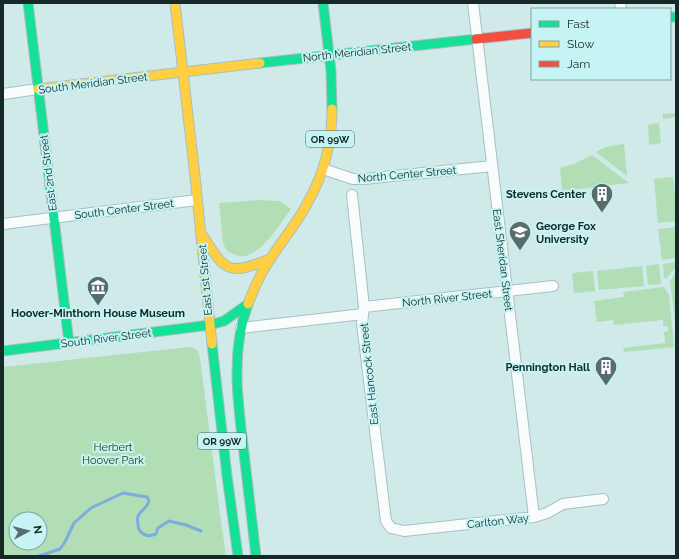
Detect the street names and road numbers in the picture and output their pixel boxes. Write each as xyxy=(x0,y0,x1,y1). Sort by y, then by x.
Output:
street label: North Meridian Street xyxy=(302,40,412,65)
street label: South Meridian Street xyxy=(38,70,149,97)
road number: OR 99W xyxy=(306,131,354,147)
street label: East 2nd Street xyxy=(37,134,60,212)
street label: North Center Street xyxy=(357,164,457,185)
street label: South Center Street xyxy=(74,197,175,222)
street label: East Sheridan Street xyxy=(490,208,515,312)
street label: East 1st Street xyxy=(196,243,215,316)
street label: North River Street xyxy=(401,287,493,310)
street label: East Hancock Street xyxy=(358,322,381,426)
street label: South River Street xyxy=(60,326,152,351)
road number: OR 99W xyxy=(198,433,246,449)
street label: Carlton Way xyxy=(467,512,530,531)

